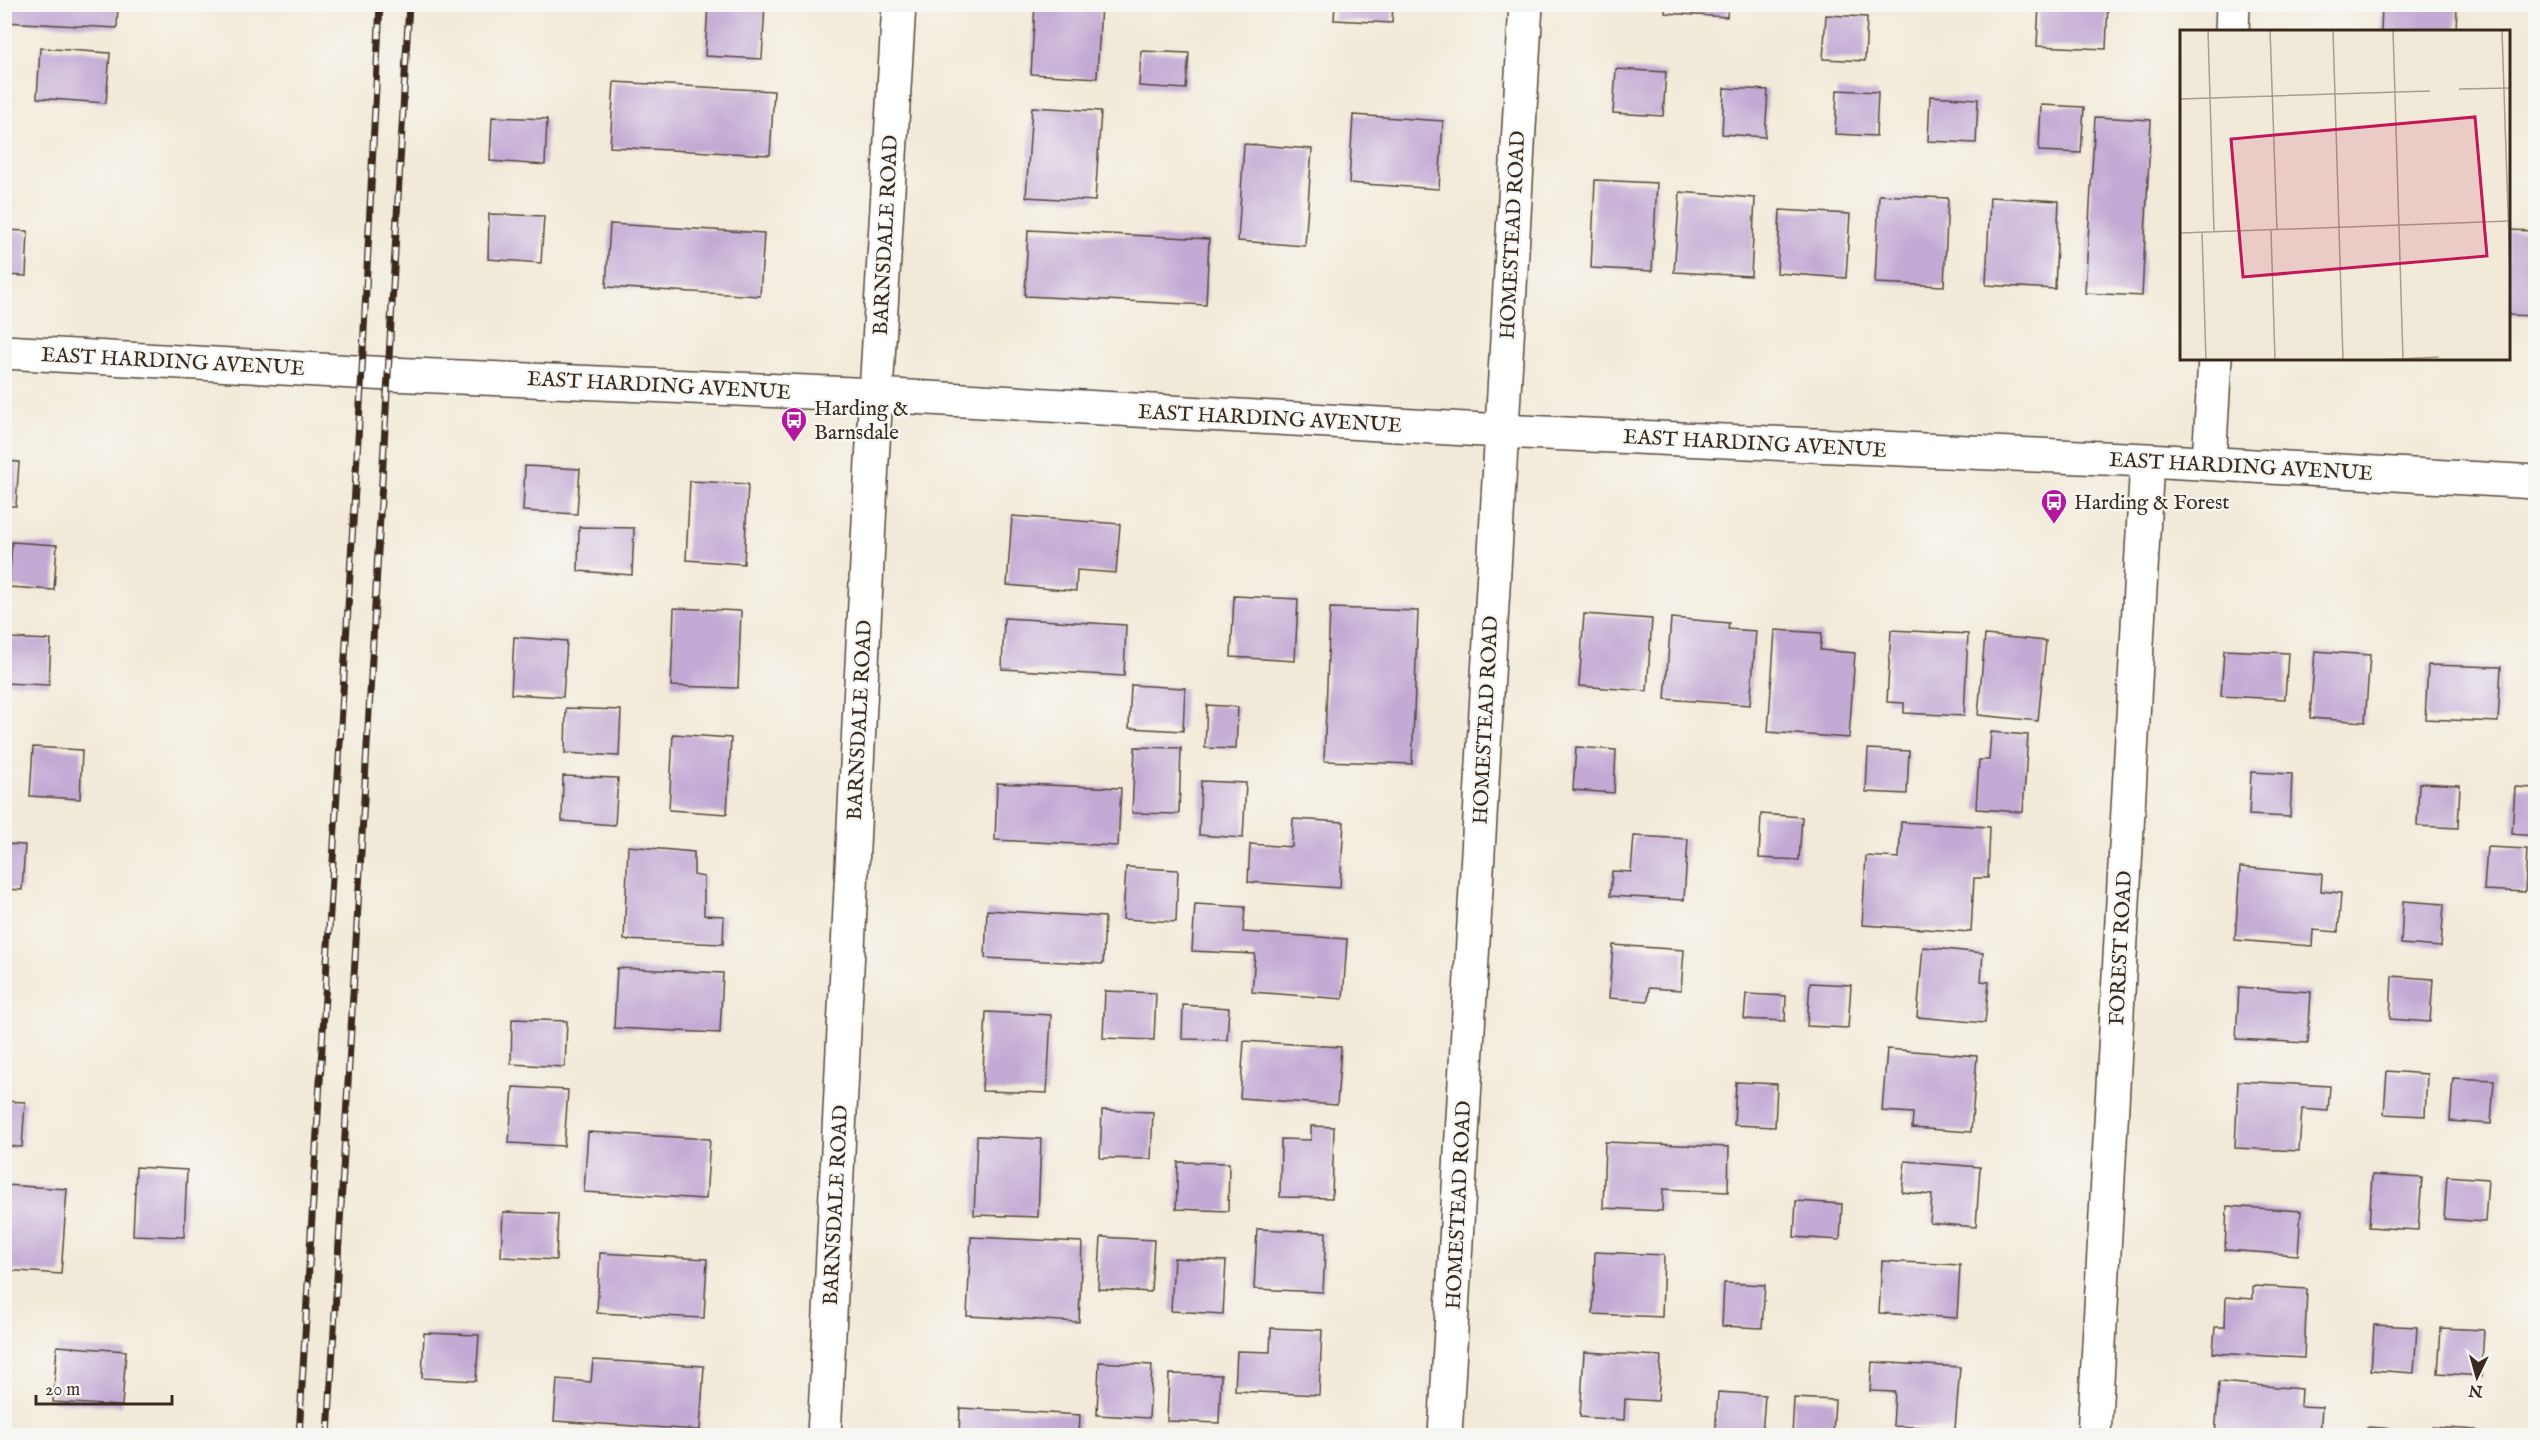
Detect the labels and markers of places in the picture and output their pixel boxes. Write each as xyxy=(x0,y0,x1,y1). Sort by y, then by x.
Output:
place label: Harding & Barnsdale xyxy=(814,396,909,447)
bus stop icon: Harding & Barnsdale xyxy=(779,405,809,443)
bus stop icon: Harding & Forest xyxy=(2039,487,2069,525)
place label: Harding & Forest xyxy=(2074,490,2230,517)

